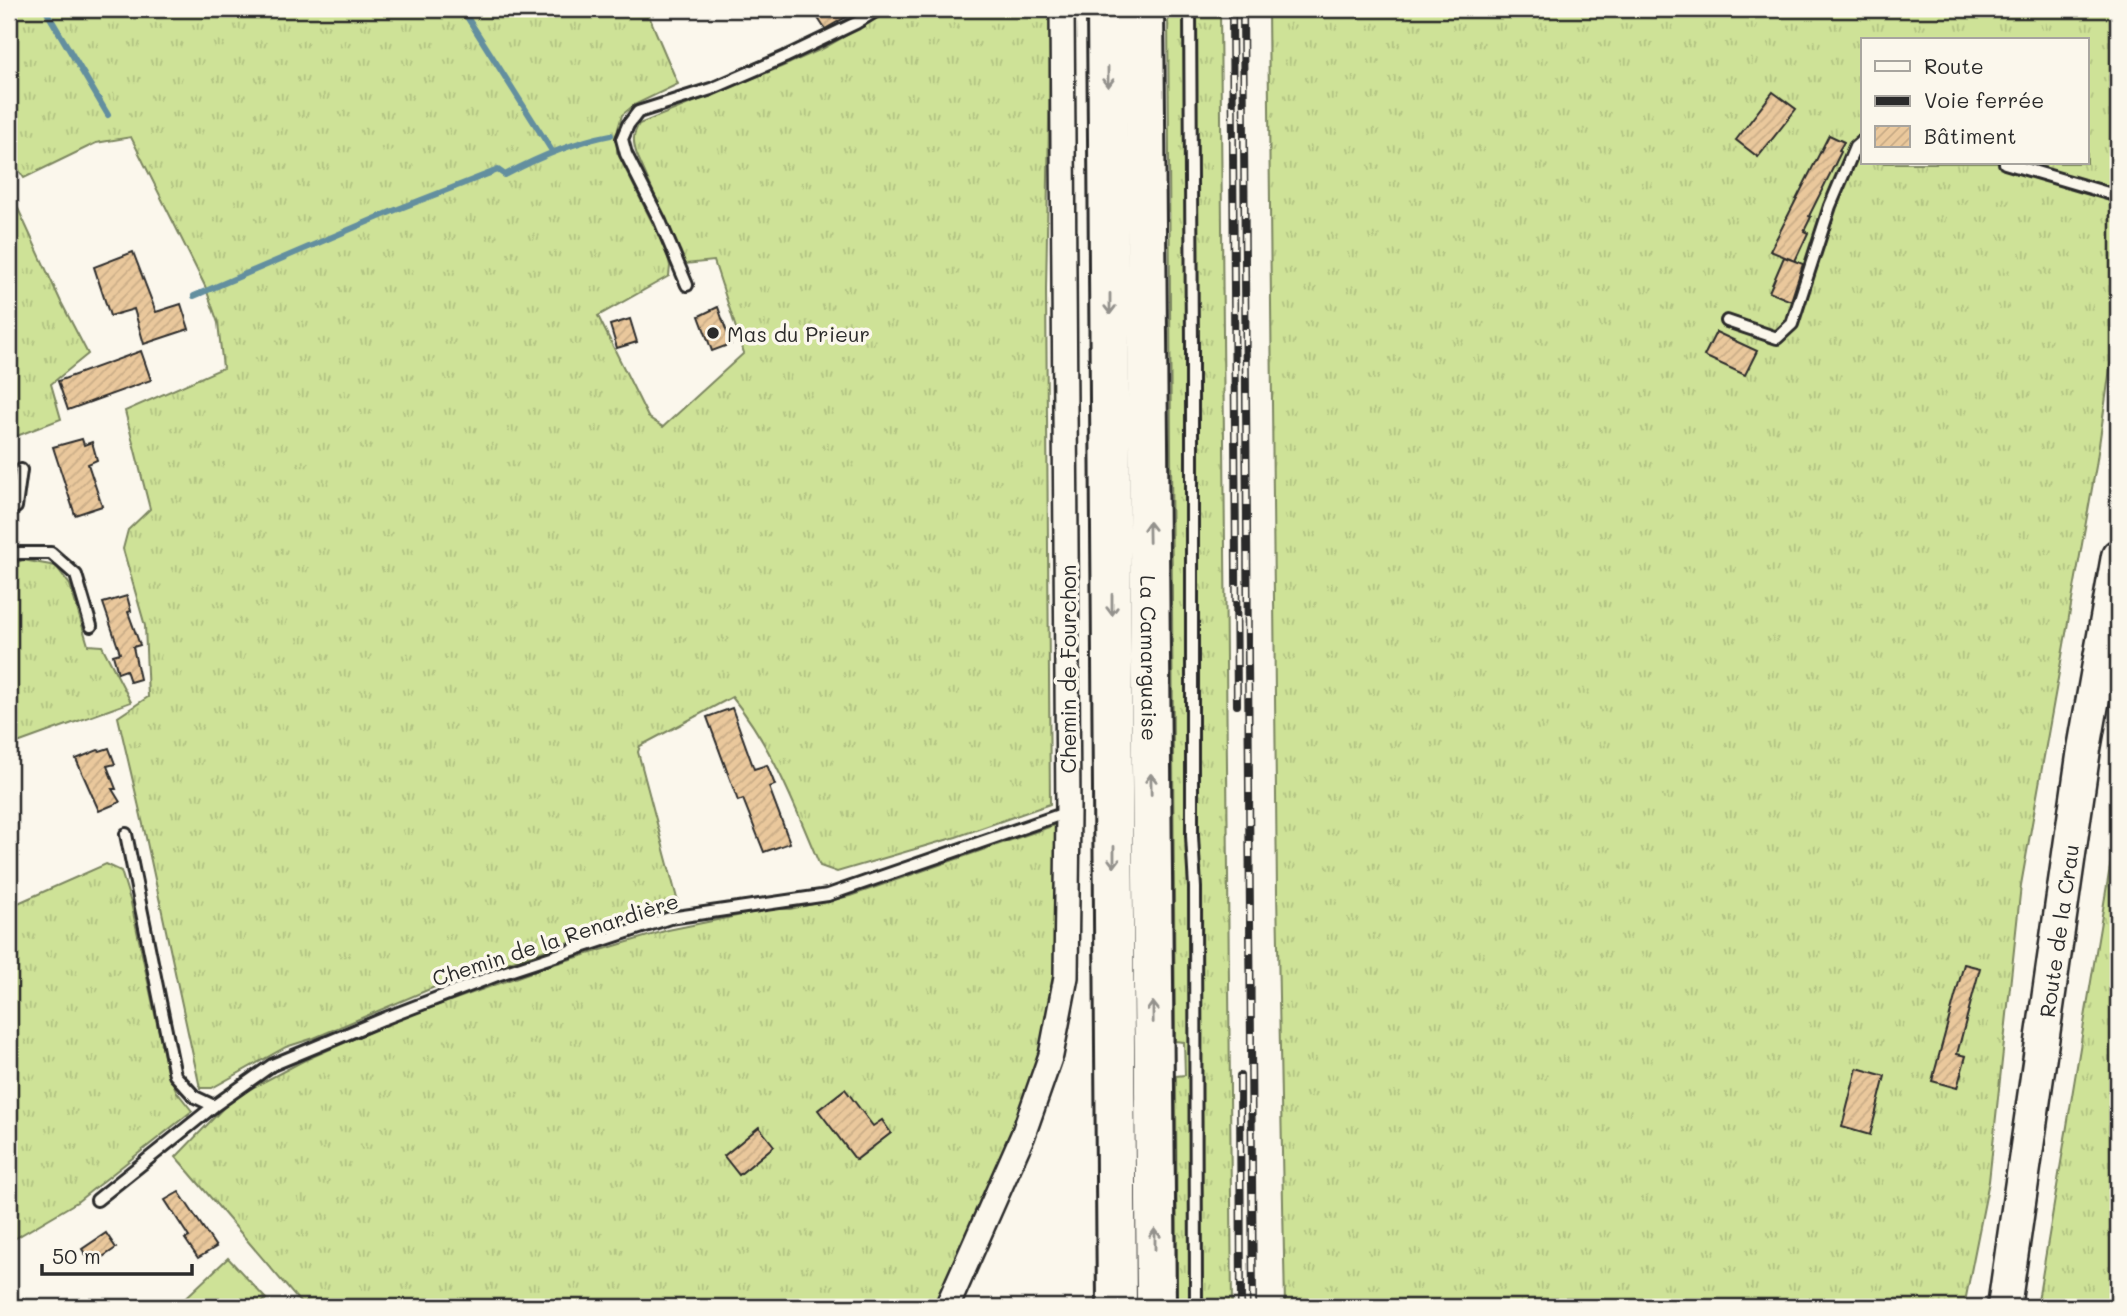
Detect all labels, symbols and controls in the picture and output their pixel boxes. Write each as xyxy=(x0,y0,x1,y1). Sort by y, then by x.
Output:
legend xyxy=(1861,38,2088,164)
text: Route xyxy=(1924,52,1984,79)
one-way arrow xyxy=(1101,65,1115,88)
text: Voie ferrée xyxy=(1924,86,2044,113)
text: Bâtiment xyxy=(1924,122,2016,149)
one-way arrow xyxy=(1103,293,1117,316)
place label: Mas du Prieur xyxy=(727,320,870,347)
marker: Mas du Prieur xyxy=(705,325,721,341)
one-way arrow xyxy=(1142,521,1156,544)
street label: Chemin de Fourchon xyxy=(1054,565,1081,773)
street label: La Camarguaise xyxy=(1136,575,1164,741)
one-way arrow xyxy=(1105,594,1119,617)
one-way arrow xyxy=(1144,773,1158,796)
street label: Route de la Crau xyxy=(2032,842,2084,1019)
one-way arrow xyxy=(1107,846,1121,869)
street label: Chemin de la Renardière xyxy=(428,886,682,992)
one-way arrow xyxy=(1146,1000,1160,1023)
one-way arrow xyxy=(1148,1228,1162,1251)
scale bar xyxy=(42,1232,192,1276)
text: 50 m xyxy=(52,1242,101,1269)

